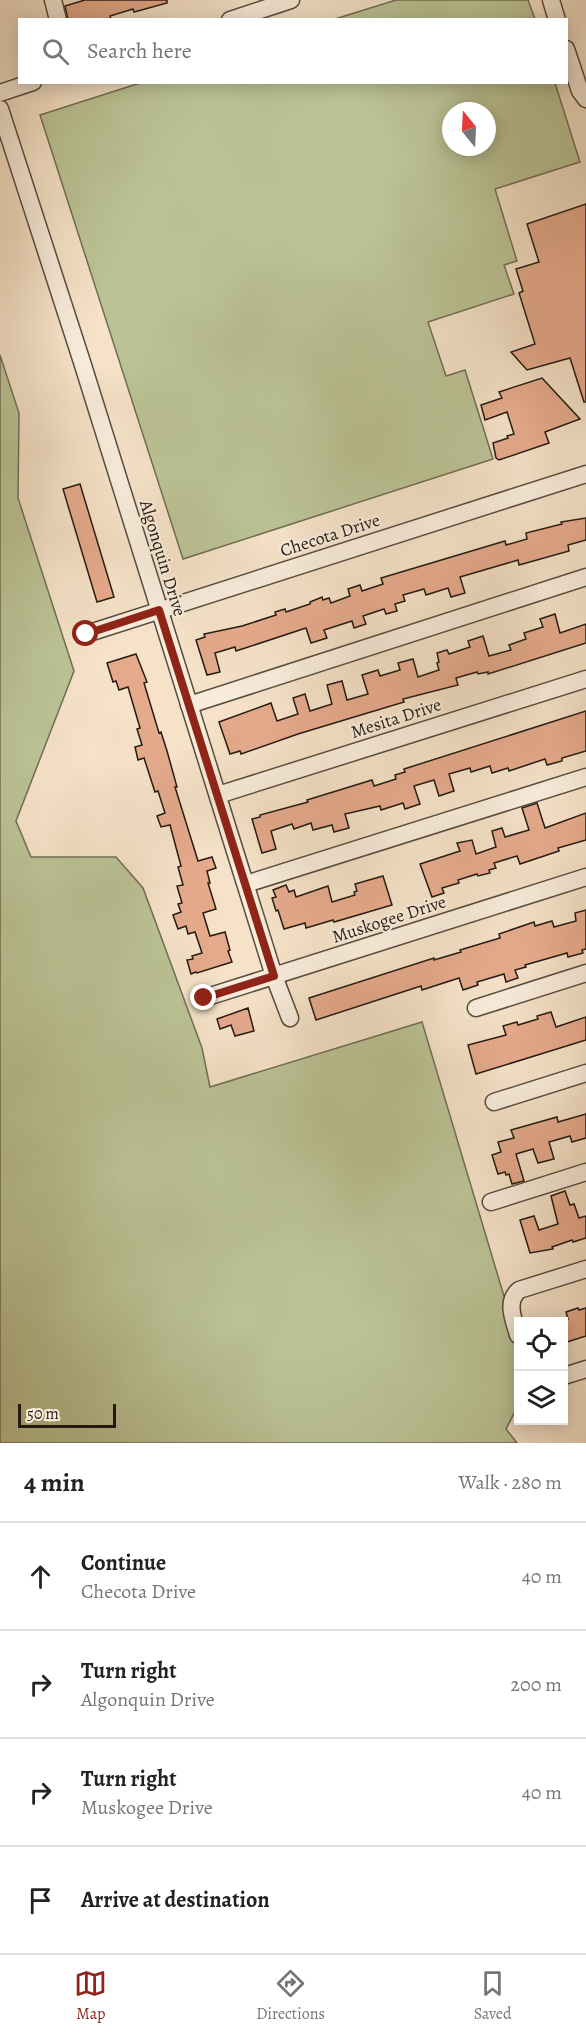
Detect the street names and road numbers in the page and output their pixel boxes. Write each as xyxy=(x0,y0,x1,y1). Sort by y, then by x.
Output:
street label: Algonquin Drive xyxy=(134,496,192,619)
street label: Checota Drive xyxy=(277,508,383,562)
street label: Mesita Drive xyxy=(348,692,444,744)
street label: Muskogee Drive xyxy=(329,889,449,949)

